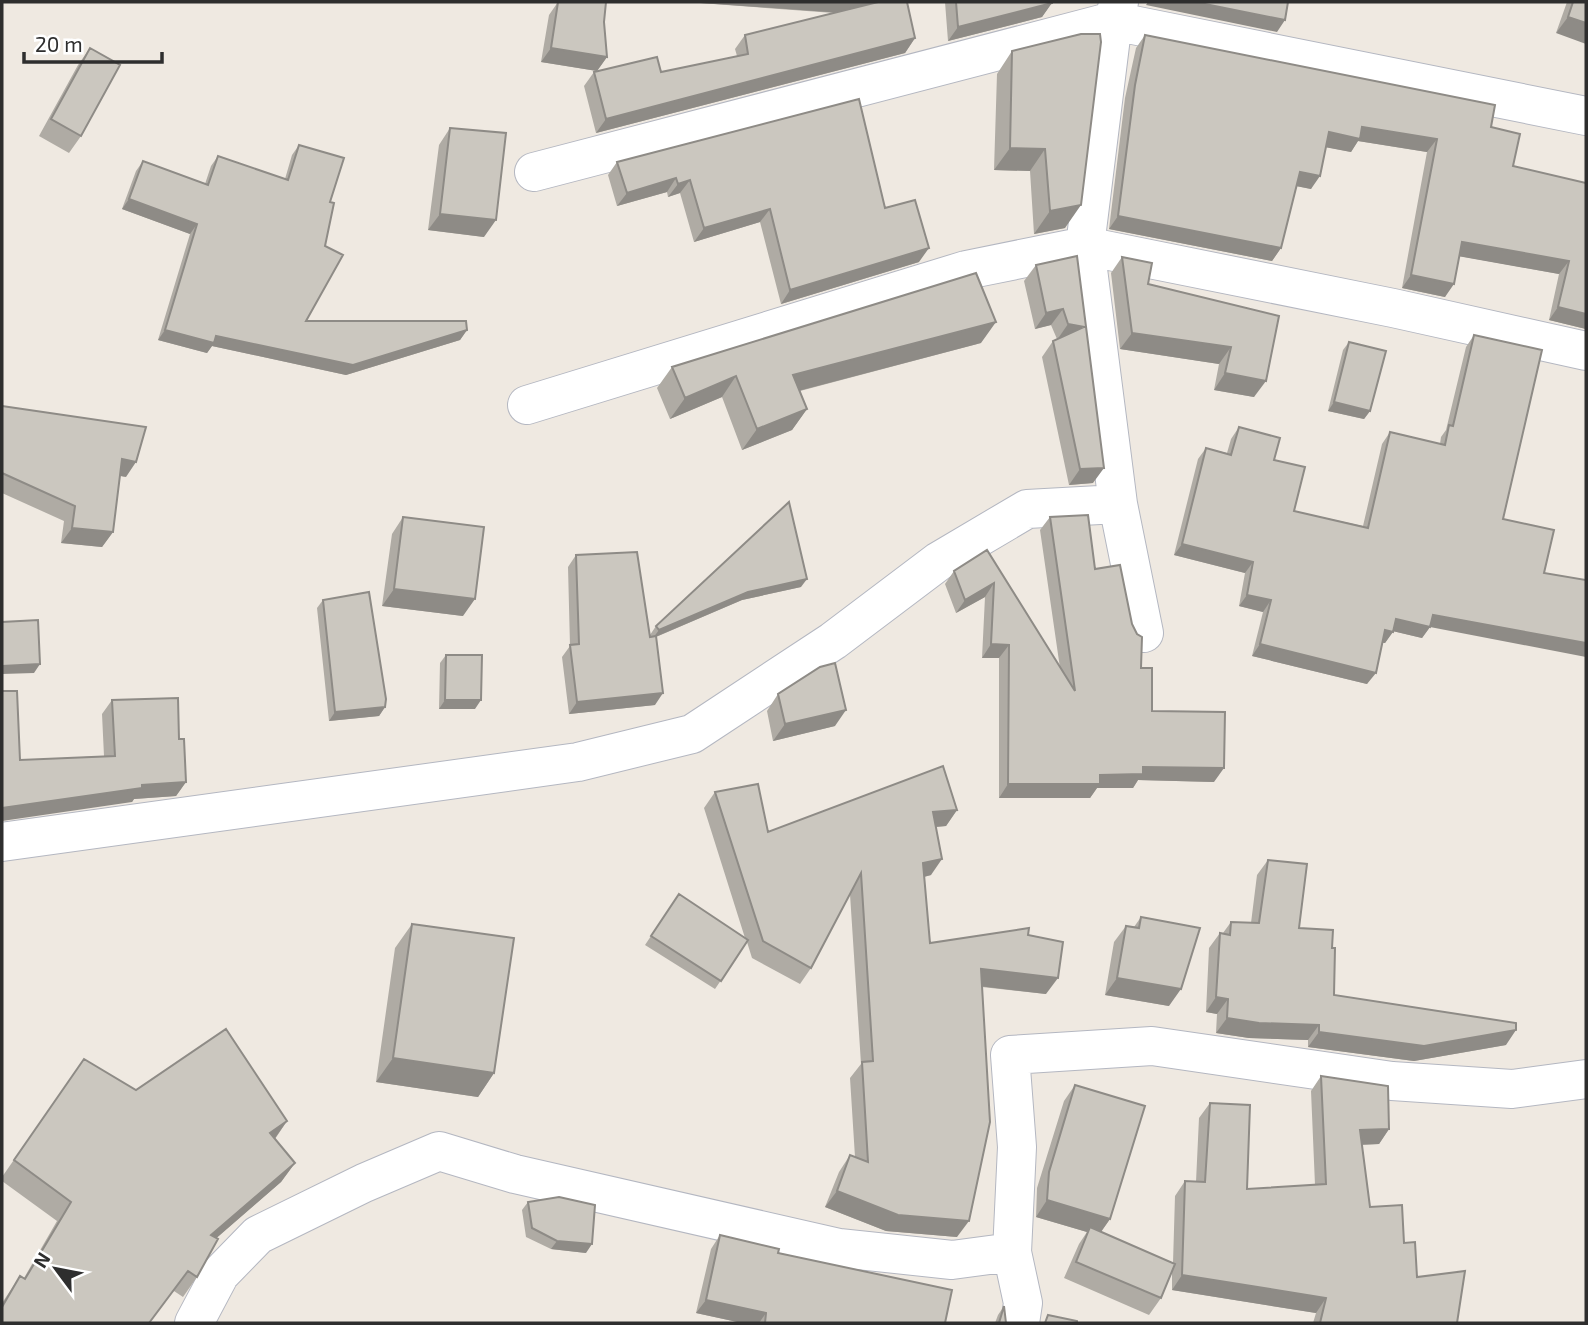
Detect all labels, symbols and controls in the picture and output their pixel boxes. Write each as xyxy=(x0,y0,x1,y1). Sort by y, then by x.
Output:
scale bar xyxy=(24,21,163,65)
text: 20 m xyxy=(35,31,83,56)
north arrow xyxy=(21,1234,91,1304)
text: N xyxy=(28,1248,55,1272)

